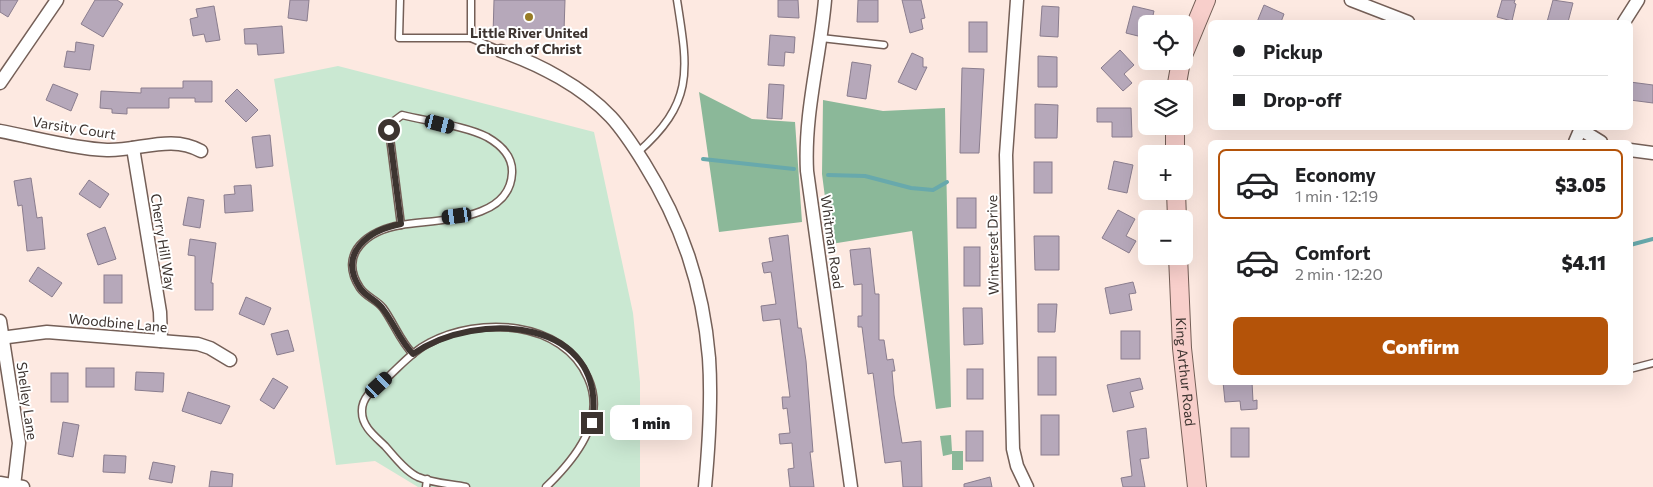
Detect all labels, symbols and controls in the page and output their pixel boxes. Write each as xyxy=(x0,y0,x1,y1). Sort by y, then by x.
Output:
marker: Little River United Church of Christ xyxy=(523,11,535,23)
map controls xyxy=(1138,15,1193,265)
button: locate xyxy=(1138,15,1193,70)
place label: Little River United Church of Christ xyxy=(470,24,588,57)
text: Pickup xyxy=(1263,40,1323,63)
button: layers xyxy=(1138,80,1193,135)
text: Drop-off xyxy=(1263,88,1342,111)
street label: Varsity Court xyxy=(31,113,117,143)
car xyxy=(423,113,456,135)
route start xyxy=(378,119,400,141)
button: + xyxy=(1138,145,1193,200)
icon: car xyxy=(1235,162,1280,207)
text: Economy xyxy=(1295,163,1376,186)
text: $3.05 xyxy=(1555,173,1606,196)
text: 1 min · 12:19 xyxy=(1295,186,1378,205)
street label: Cherry Hill Way xyxy=(147,192,180,292)
street label: Whitman Road xyxy=(817,194,847,290)
street label: Winterset Drive xyxy=(983,195,1002,295)
car xyxy=(441,206,472,226)
button: − xyxy=(1138,210,1193,265)
icon: car xyxy=(1235,240,1280,285)
text: Comfort xyxy=(1295,241,1371,264)
text: $4.11 xyxy=(1561,251,1606,274)
text: 2 min · 12:20 xyxy=(1295,264,1383,283)
street label: Woodbine Lane xyxy=(68,310,168,335)
street label: King Arthur Road xyxy=(1173,317,1199,427)
button: Confirm xyxy=(1233,317,1608,375)
street label: Shelley Lane xyxy=(14,361,41,441)
car xyxy=(362,369,395,401)
callout: 1 min xyxy=(610,406,692,440)
route end xyxy=(581,412,603,434)
text: 1 min xyxy=(632,413,670,432)

